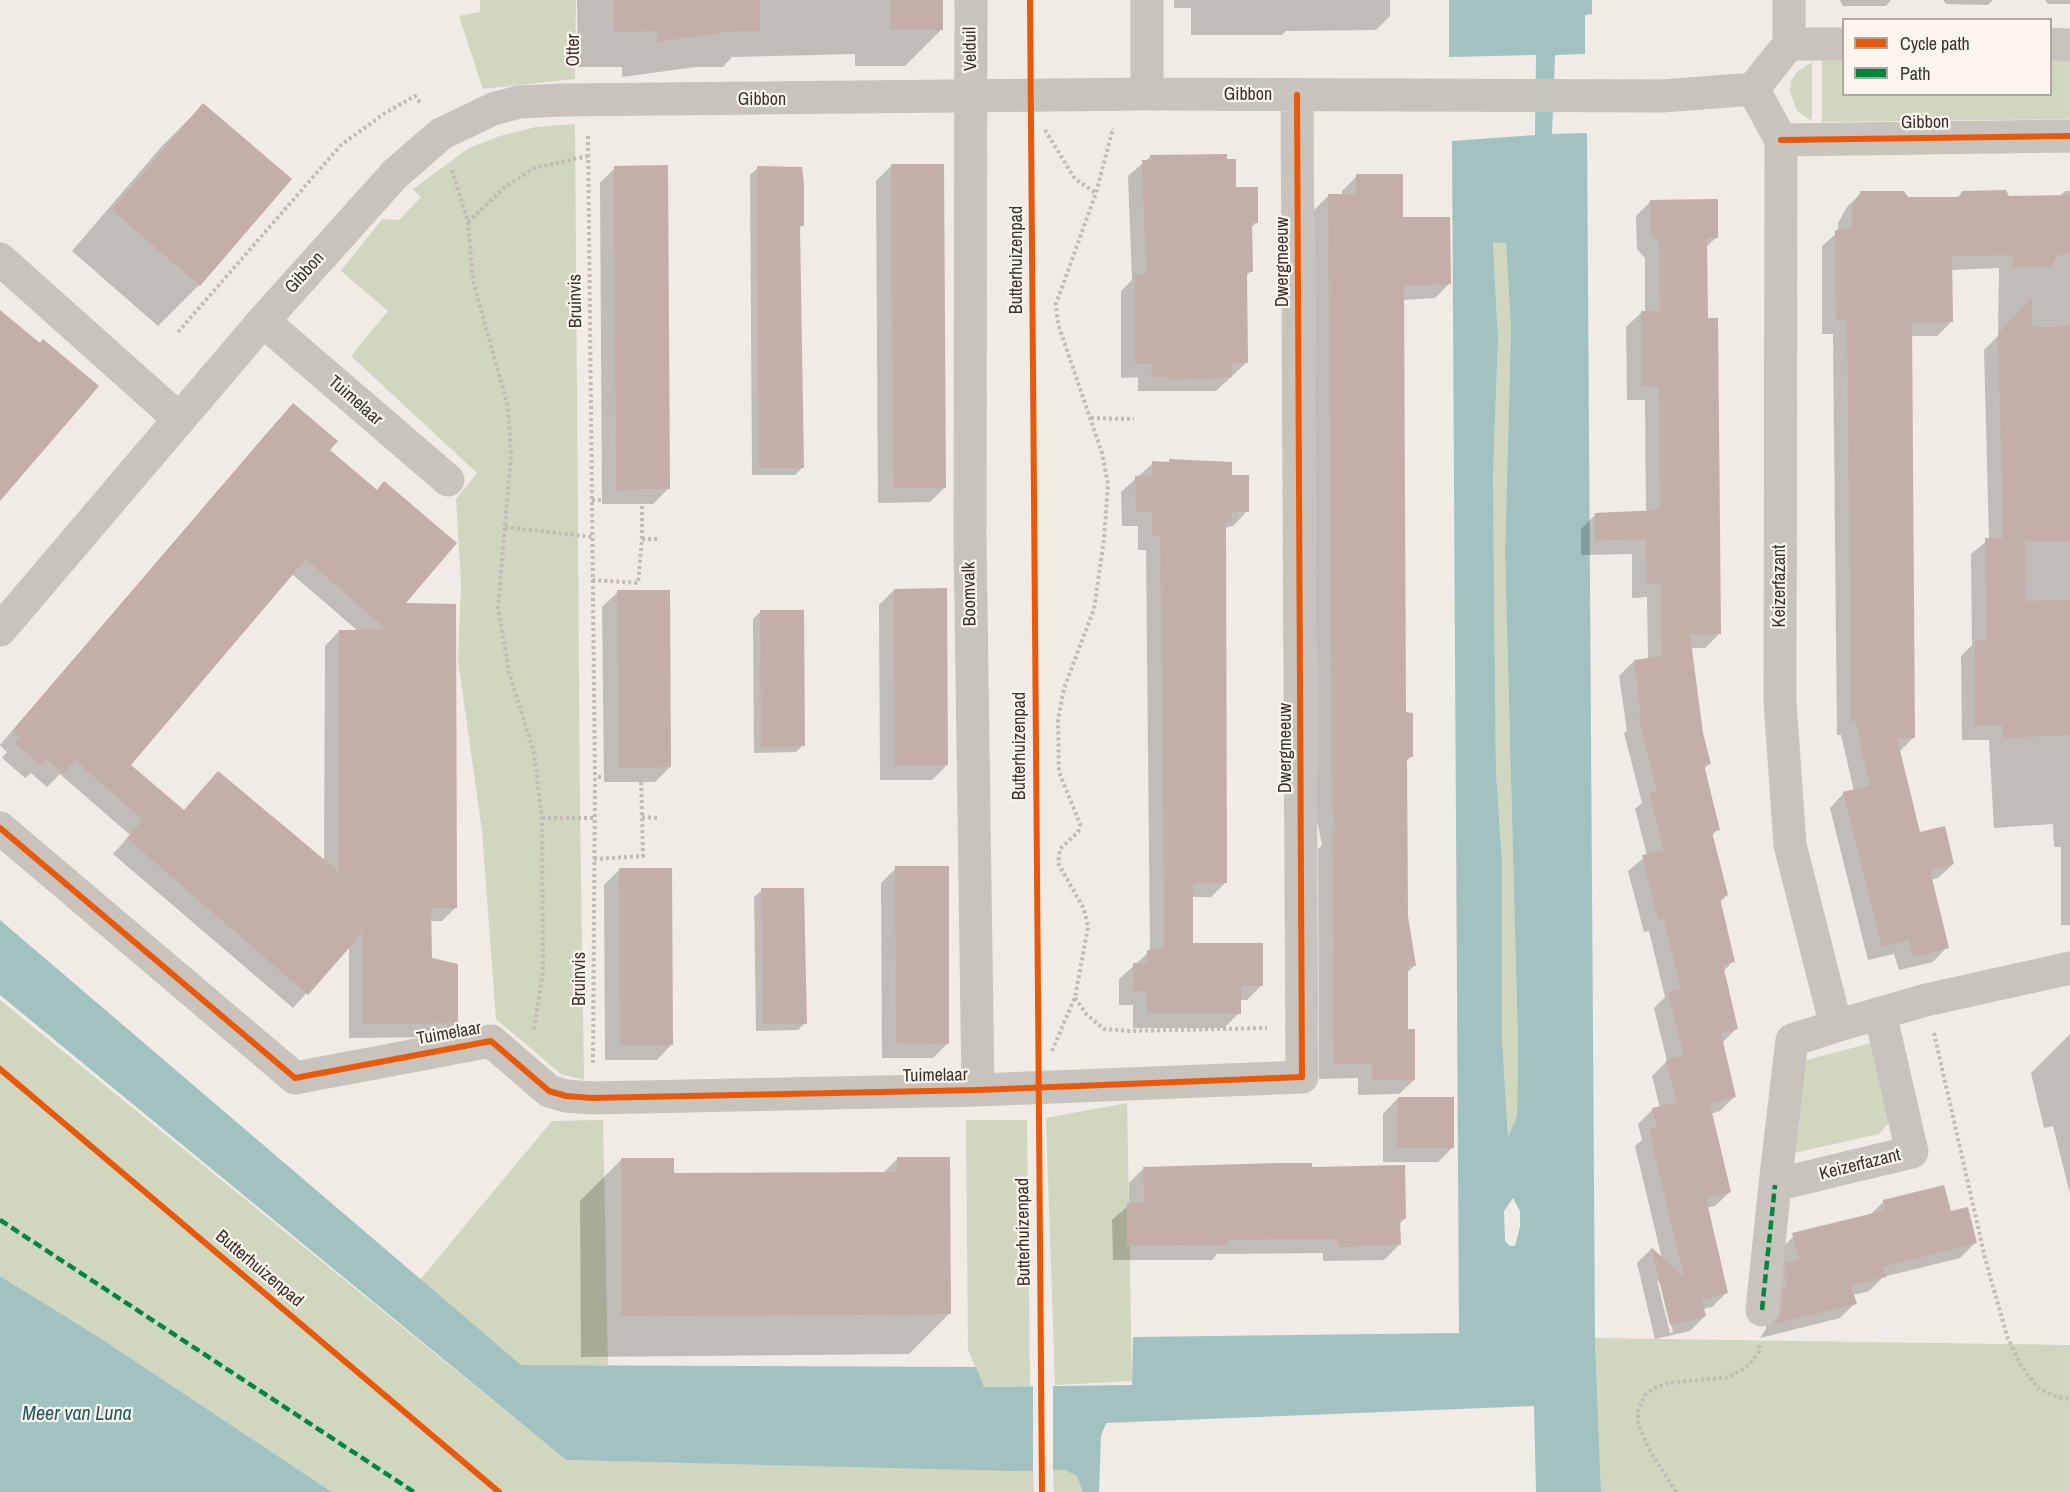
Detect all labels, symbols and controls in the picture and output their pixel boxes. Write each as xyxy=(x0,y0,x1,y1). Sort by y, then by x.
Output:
legend xyxy=(1842,18,2052,96)
street label: Velduil xyxy=(960,27,982,71)
text: Cycle path xyxy=(1900,31,1970,56)
street label: Otter xyxy=(563,34,585,66)
text: Path xyxy=(1900,61,1930,86)
street label: Gibbon xyxy=(1224,84,1272,106)
street label: Gibbon xyxy=(738,89,786,111)
street label: Gibbon xyxy=(1901,112,1949,134)
street label: Butterhuizenpad xyxy=(1006,206,1028,314)
street label: Dwergmeeuw xyxy=(1272,217,1294,307)
street label: Gibbon xyxy=(281,248,329,298)
street label: Bruinvis xyxy=(565,274,587,328)
street label: Tuimelaar xyxy=(323,371,387,431)
street label: Keizerfazant xyxy=(1769,545,1791,627)
street label: Boomvalk xyxy=(959,561,981,627)
street label: Butterhuizenpad xyxy=(1009,692,1031,800)
street label: Dwergmeeuw xyxy=(1275,703,1297,793)
street label: Bruinvis xyxy=(569,952,591,1006)
street label: Tuimelaar xyxy=(415,1018,483,1050)
street label: Tuimelaar xyxy=(902,1065,968,1087)
street label: Keizerfazant xyxy=(1817,1144,1903,1186)
street label: Butterhuizenpad xyxy=(1012,1178,1036,1286)
street label: Butterhuizenpad xyxy=(211,1226,307,1312)
water label: Meer van Luna xyxy=(22,1403,132,1427)

